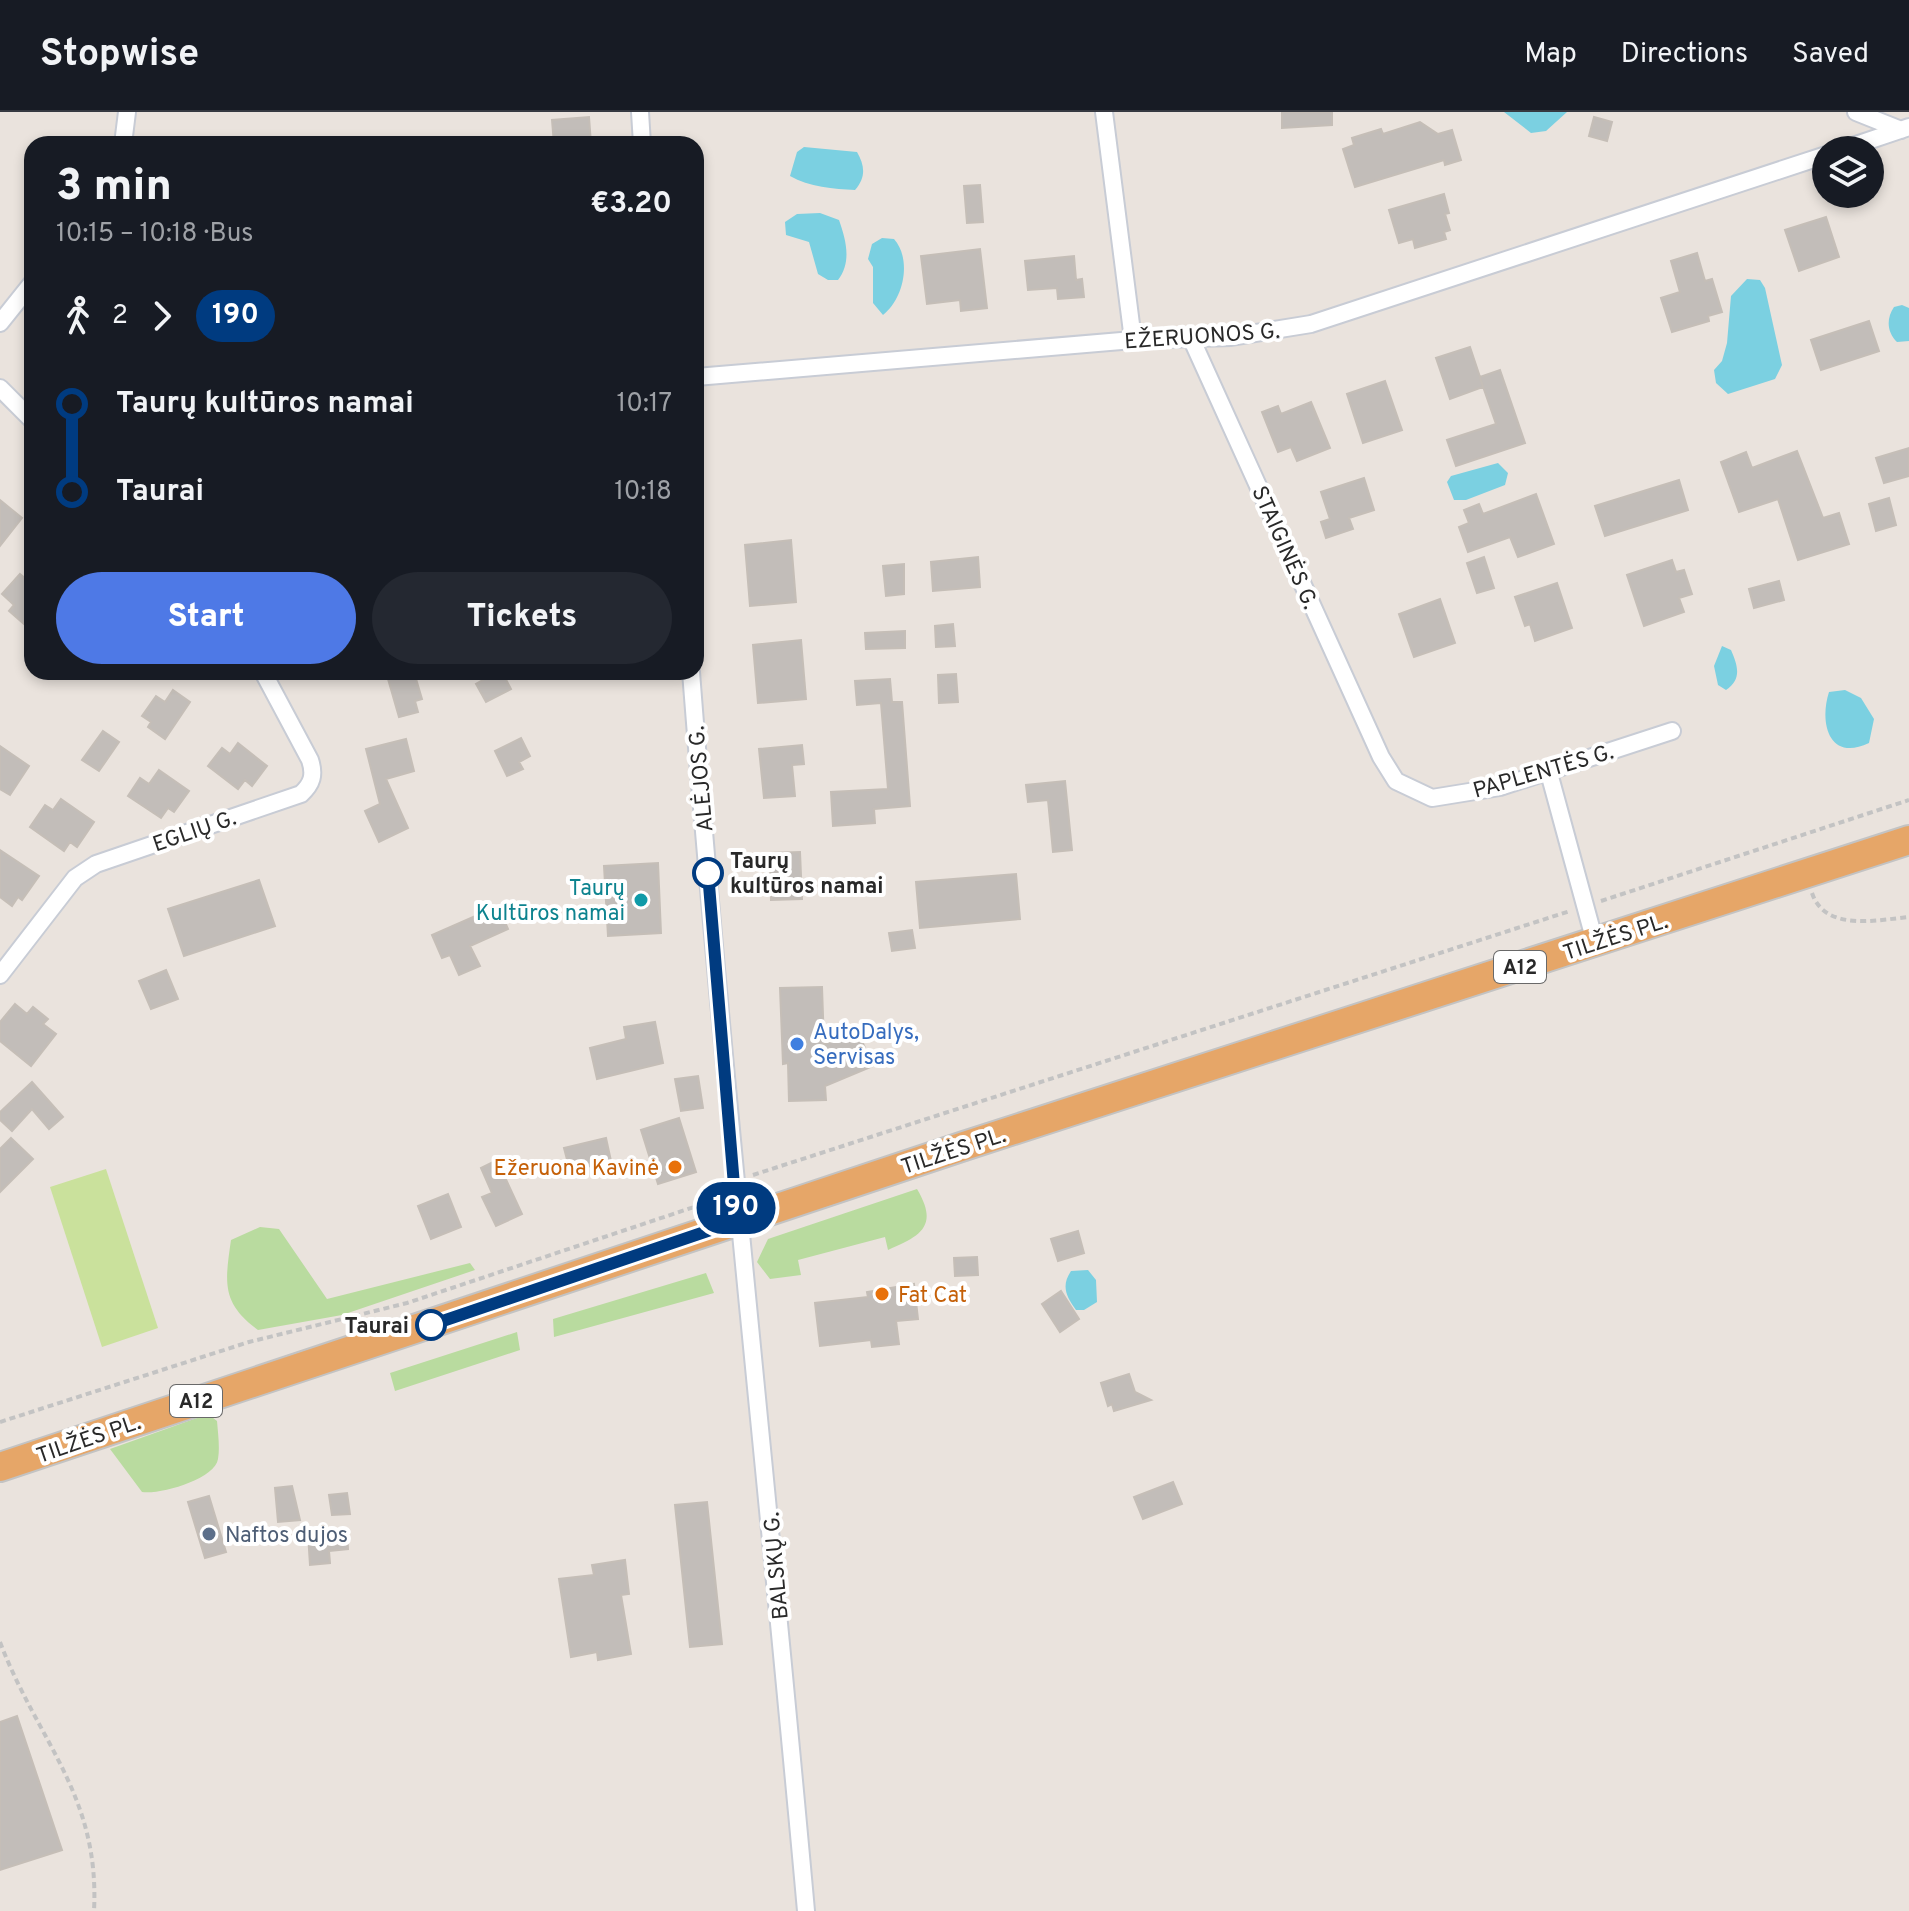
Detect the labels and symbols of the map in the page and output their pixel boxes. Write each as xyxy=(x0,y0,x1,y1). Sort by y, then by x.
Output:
street label: EŽERUONOS G. xyxy=(1123,317,1281,356)
street label: STAIGINĖS G. xyxy=(1245,481,1325,614)
street label: ALĖJOS G. xyxy=(682,725,721,833)
street label: PAPLENTĖS G. xyxy=(1470,738,1617,805)
street label: EGLIŲ G. xyxy=(149,806,240,859)
place label: Taurų kultūros namai xyxy=(730,849,883,901)
marker: Taurų kultūros namai xyxy=(693,858,723,888)
place label: Taurų Kultūros namai xyxy=(476,876,625,928)
marker: Taurų Kultūros namai xyxy=(632,891,650,909)
street label: TILŽĖS PL. xyxy=(1559,907,1671,968)
road number: A12 xyxy=(1494,951,1546,983)
place label: AutoDalys, Servisas xyxy=(813,1020,919,1072)
marker: AutoDalys, Servisas xyxy=(788,1035,806,1053)
street label: TILŽĖS PL. xyxy=(897,1121,1009,1182)
place label: Ežeruona Kavinė xyxy=(494,1156,659,1183)
marker: Ežeruona Kavinė xyxy=(666,1158,684,1176)
line badge: 190 xyxy=(690,1182,782,1234)
place label: Fat Cat xyxy=(898,1283,967,1310)
marker: Fat Cat xyxy=(873,1285,891,1303)
marker: Taurai xyxy=(416,1310,446,1340)
place label: Taurai xyxy=(344,1314,409,1341)
road number: A12 xyxy=(170,1385,222,1417)
street label: TILŽĖS PL. xyxy=(33,1408,144,1471)
street label: BALSKŲ G. xyxy=(759,1511,796,1621)
place label: Naftos dujos xyxy=(225,1523,348,1550)
marker: Naftos dujos xyxy=(200,1525,218,1543)

